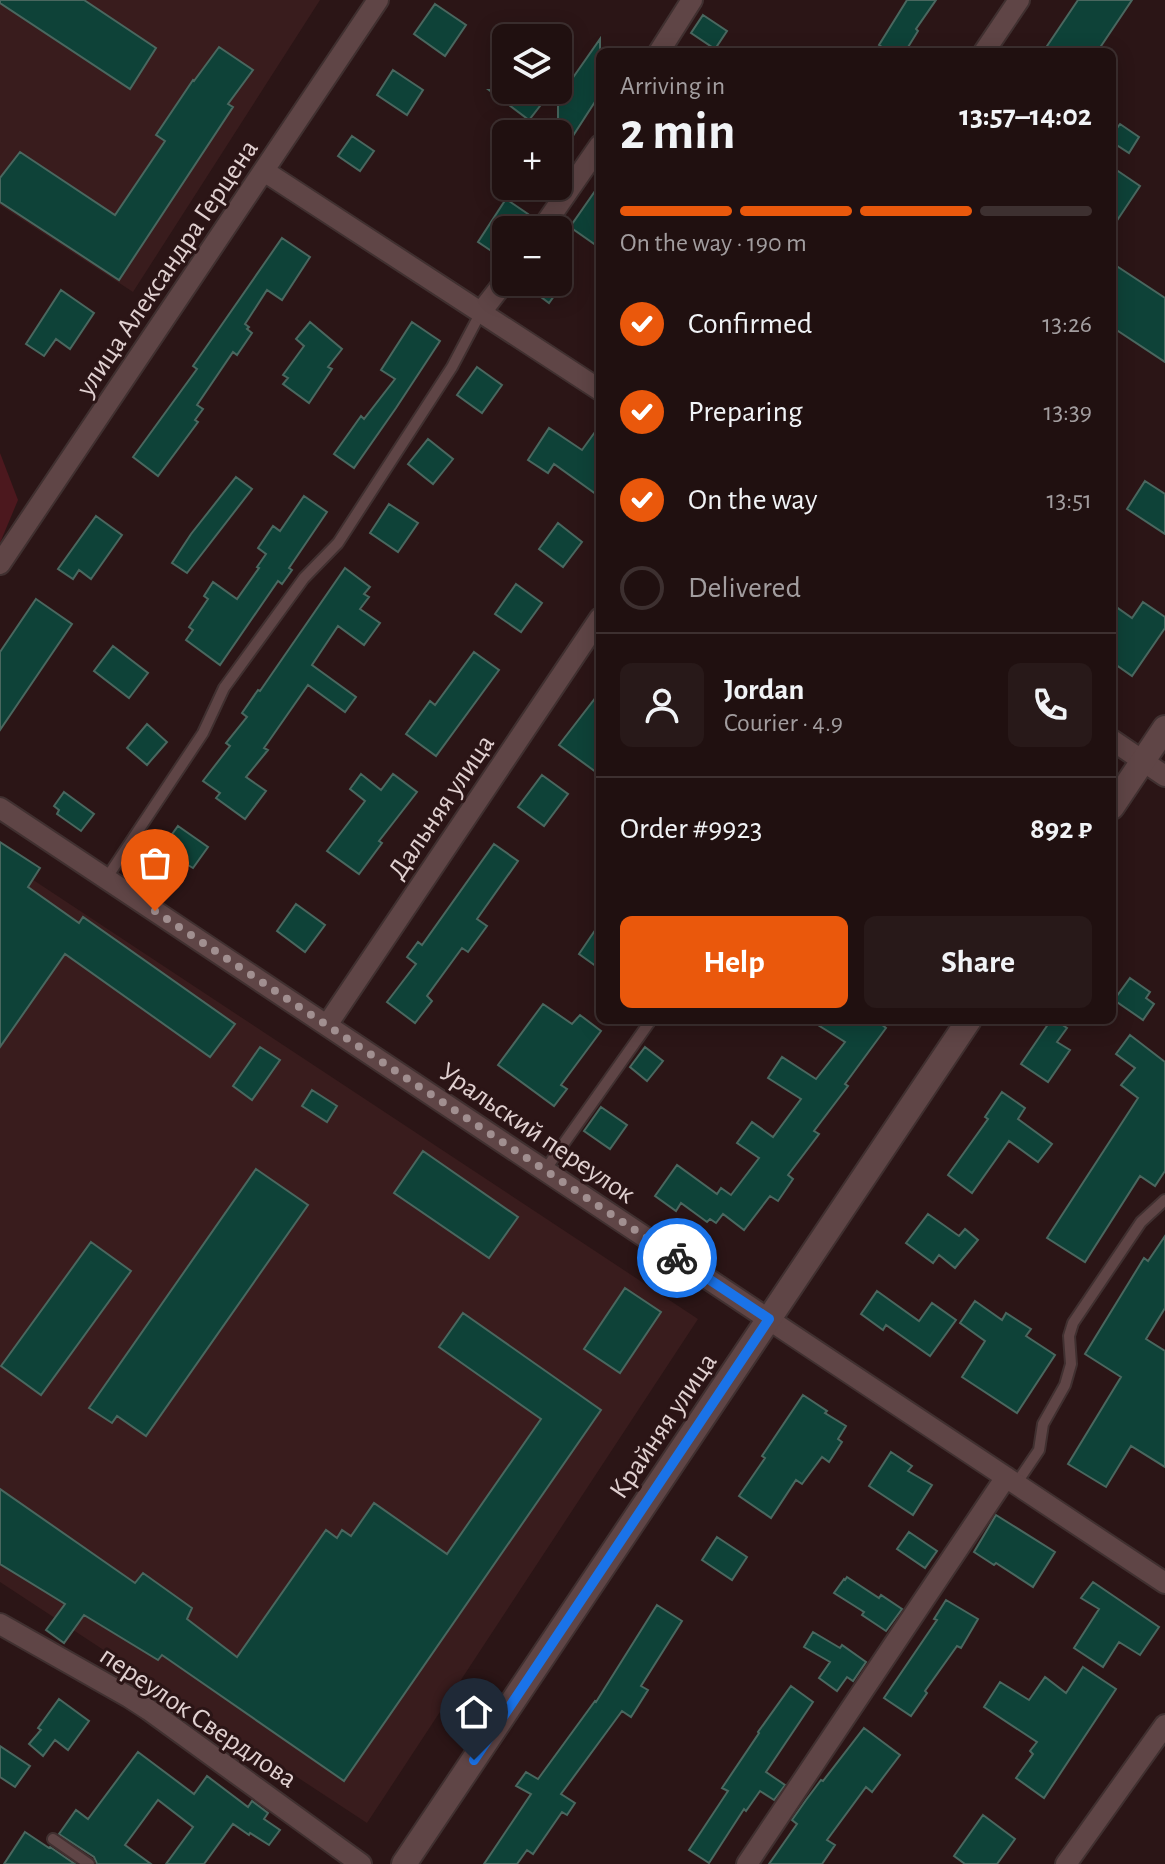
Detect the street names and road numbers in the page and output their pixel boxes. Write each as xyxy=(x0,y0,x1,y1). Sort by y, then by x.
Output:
street label: улица Александра Герцена xyxy=(71,135,264,402)
street label: Дальняя улица xyxy=(383,730,500,884)
street label: Уральский переулок xyxy=(434,1058,640,1209)
street label: Крайняя улица xyxy=(605,1348,723,1504)
street label: переулок Свердлова xyxy=(94,1641,302,1794)

